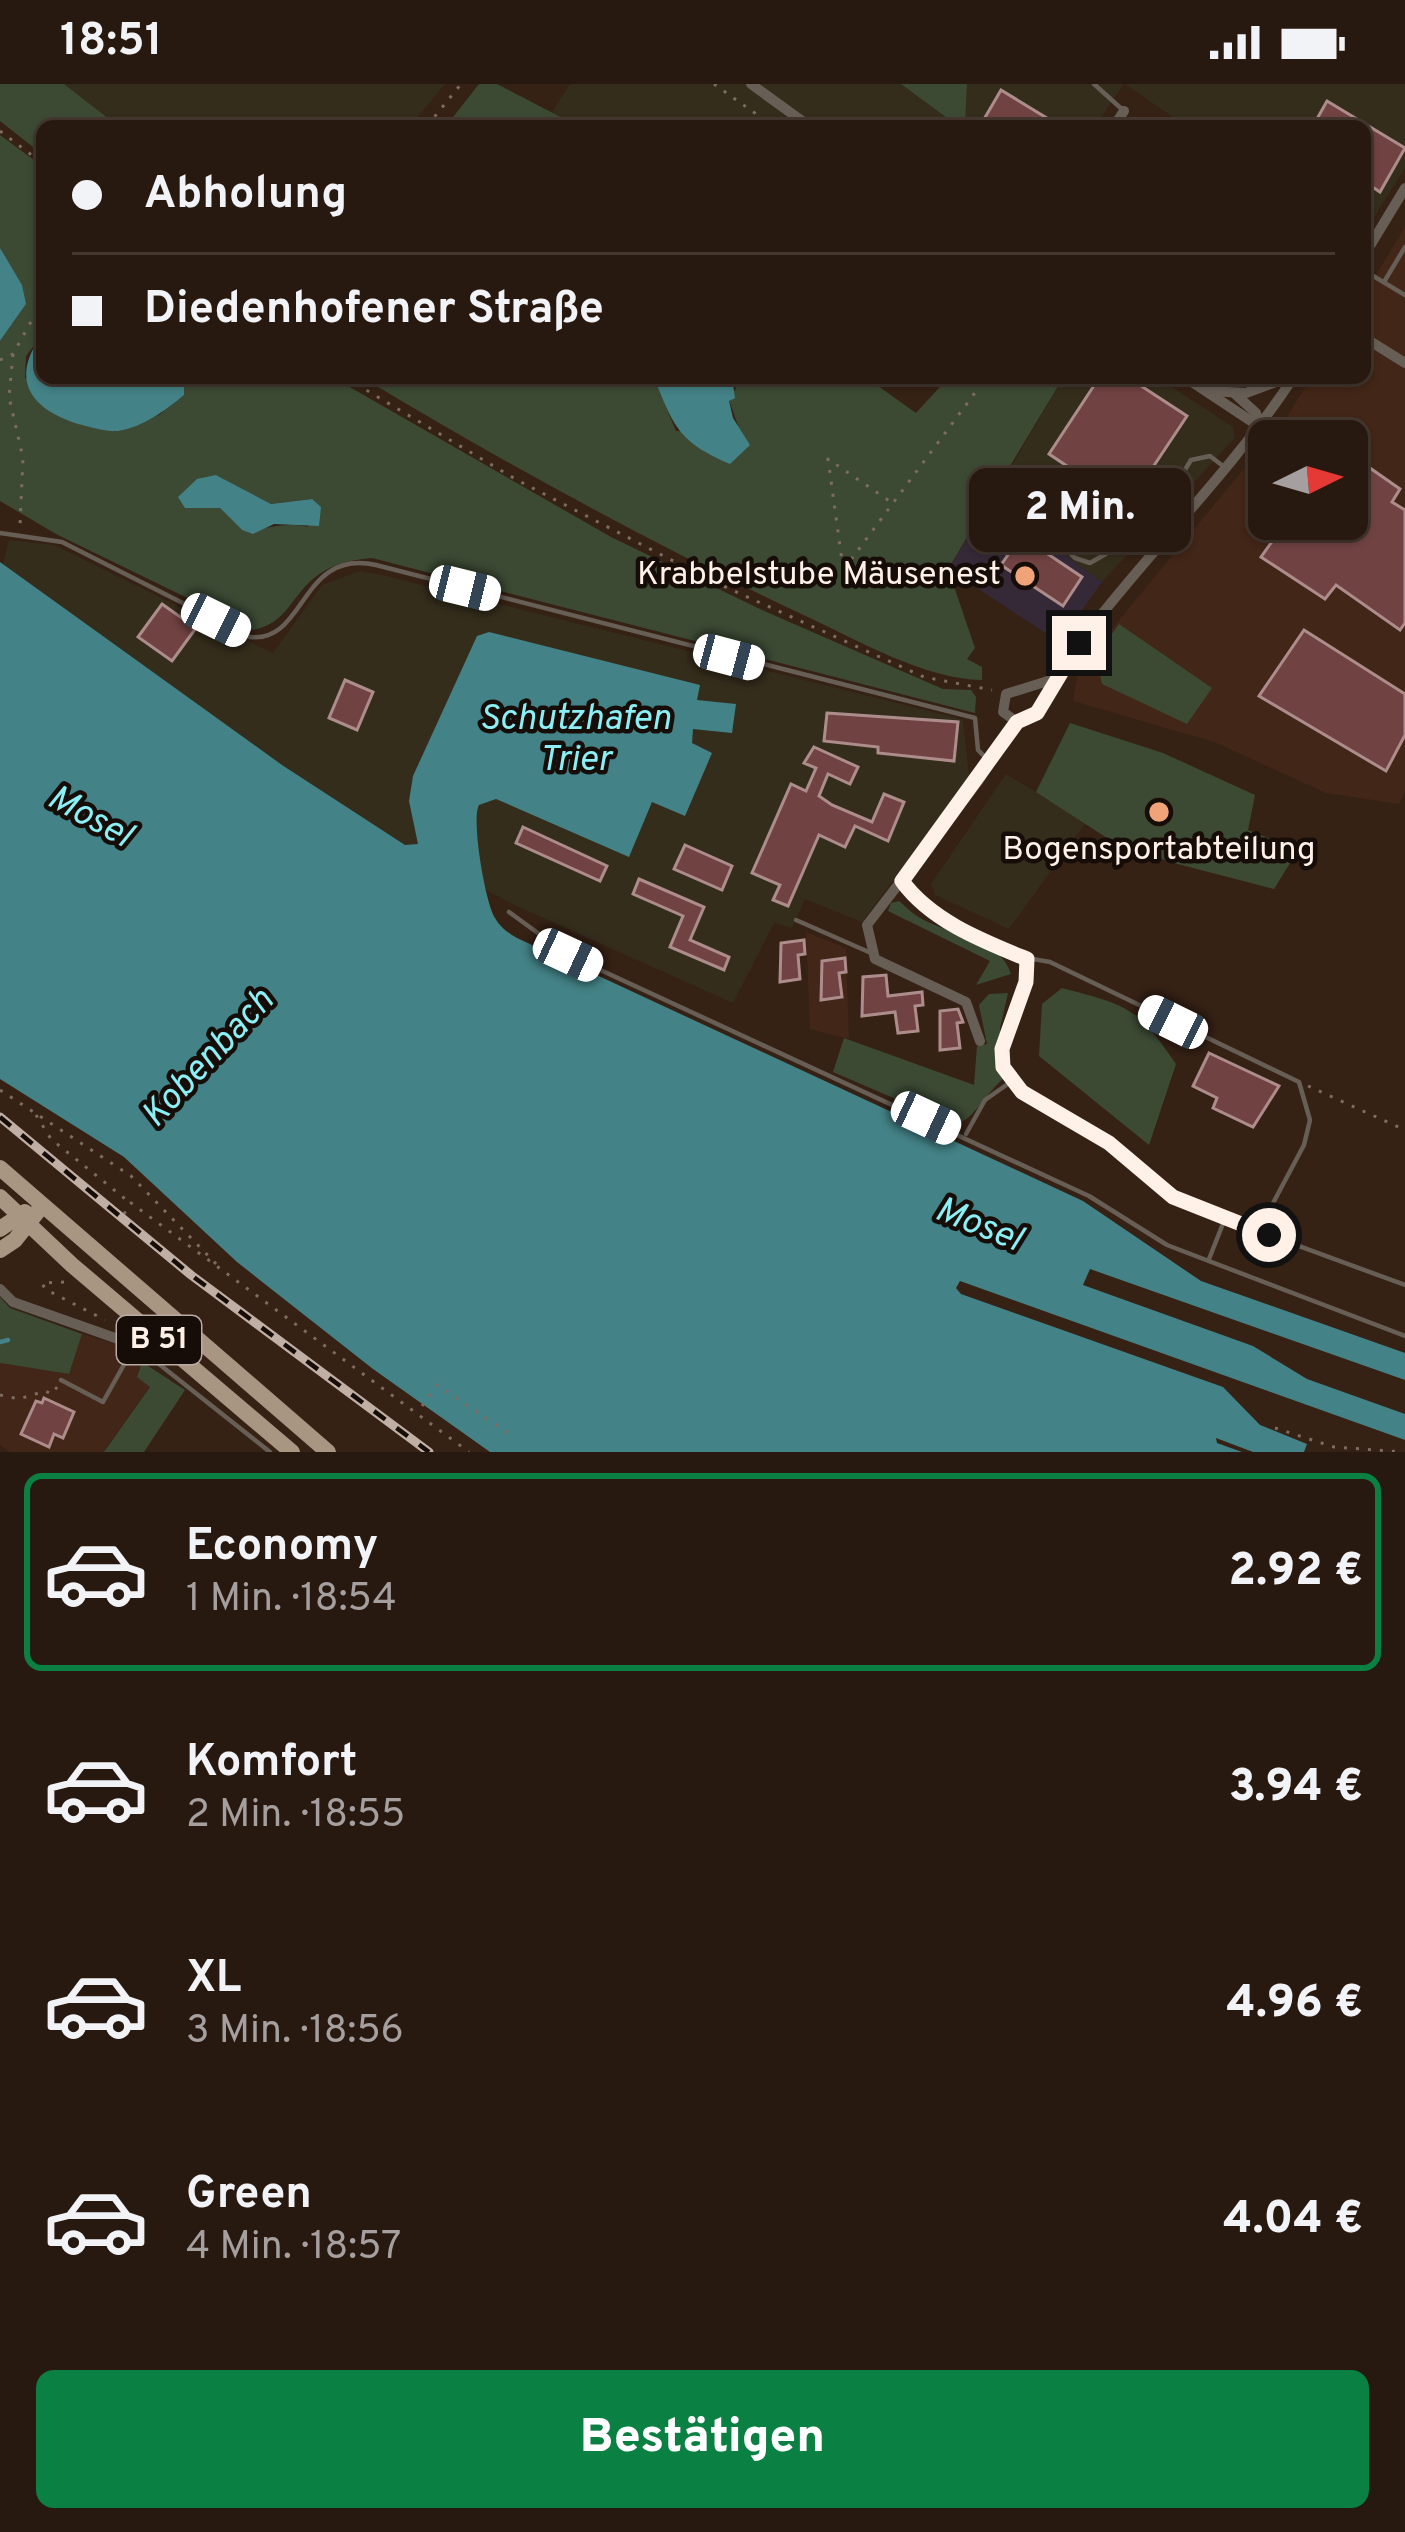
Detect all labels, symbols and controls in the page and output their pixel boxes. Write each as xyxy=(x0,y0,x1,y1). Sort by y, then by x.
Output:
text: 18:51 xyxy=(60,14,163,71)
text: Abholung xyxy=(144,167,347,224)
text: Diedenhofener Straße xyxy=(144,282,604,339)
north arrow xyxy=(1248,420,1368,540)
map controls xyxy=(1248,420,1368,540)
callout: 2 Min. xyxy=(968,469,1190,553)
text: 2 Min. xyxy=(1025,485,1135,534)
place label: Krabbelstube Mäusenest xyxy=(637,555,1001,597)
car xyxy=(426,562,504,614)
marker: Krabbelstube Mäusenest xyxy=(1012,563,1038,589)
car xyxy=(176,588,256,652)
route end xyxy=(1052,616,1106,670)
car xyxy=(690,630,768,684)
water label: Schutzhafen Trier xyxy=(479,697,671,784)
water label: Mosel xyxy=(38,776,141,861)
marker: Bogensportabteilung xyxy=(1146,799,1172,825)
place label: Bogensportabteilung xyxy=(1002,830,1316,872)
car xyxy=(528,923,608,987)
water label: Kobenbach xyxy=(133,979,286,1138)
car xyxy=(1133,990,1213,1054)
car xyxy=(886,1086,966,1150)
water label: Mosel xyxy=(928,1188,1030,1265)
route start xyxy=(1242,1208,1296,1262)
road number: B 51 xyxy=(117,1316,201,1364)
icon: car xyxy=(42,1518,150,1626)
text: Economy xyxy=(186,1519,378,1576)
text: 2.92 € xyxy=(1229,1544,1363,1601)
text: 1 Min. · 18:54 xyxy=(186,1576,397,1625)
icon: car xyxy=(42,1734,150,1842)
text: Komfort xyxy=(186,1735,358,1792)
text: 3.94 € xyxy=(1229,1760,1363,1817)
text: 2 Min. · 18:55 xyxy=(186,1792,405,1841)
icon: car xyxy=(42,1950,150,2058)
text: XL xyxy=(186,1951,241,2008)
text: 4.96 € xyxy=(1227,1976,1363,2033)
text: 3 Min. · 18:56 xyxy=(186,2008,404,2057)
icon: car xyxy=(42,2166,150,2274)
text: Green xyxy=(186,2167,312,2224)
text: 4.04 € xyxy=(1223,2192,1363,2249)
text: 4 Min. · 18:57 xyxy=(186,2224,401,2273)
button: Bestätigen xyxy=(36,2370,1369,2508)

